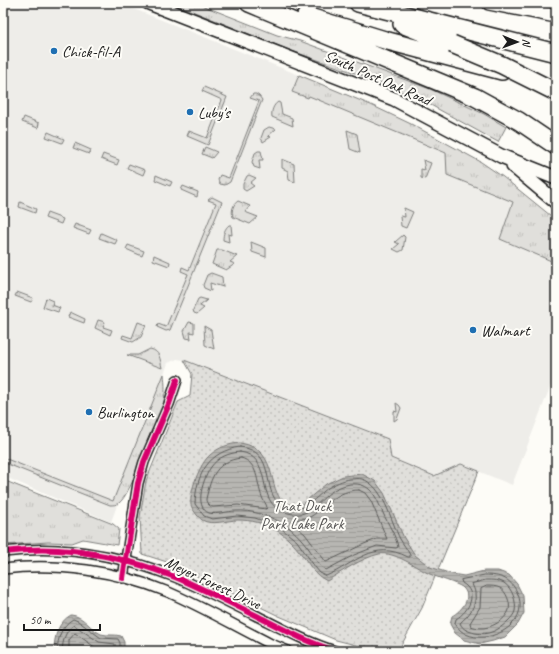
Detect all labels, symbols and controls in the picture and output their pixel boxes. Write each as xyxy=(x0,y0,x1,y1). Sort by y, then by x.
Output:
north arrow xyxy=(497,22,537,62)
text: N xyxy=(520,39,534,48)
place label: Chick-fil-A xyxy=(62,42,121,62)
street label: South Post Oak Road xyxy=(321,45,437,111)
marker: Chick-fil-A xyxy=(49,46,59,56)
place label: Luby's xyxy=(198,103,231,123)
marker: Luby's xyxy=(185,107,195,117)
place label: Walmart xyxy=(481,321,531,341)
marker: Walmart xyxy=(468,325,478,335)
place label: Burlington xyxy=(97,403,155,423)
marker: Burlington xyxy=(84,407,94,417)
park label: That Duck Park Lake Park xyxy=(260,496,345,534)
street label: Meyer Forest Drive xyxy=(161,552,265,615)
scale bar xyxy=(24,606,100,632)
text: 50 m xyxy=(30,612,52,628)

